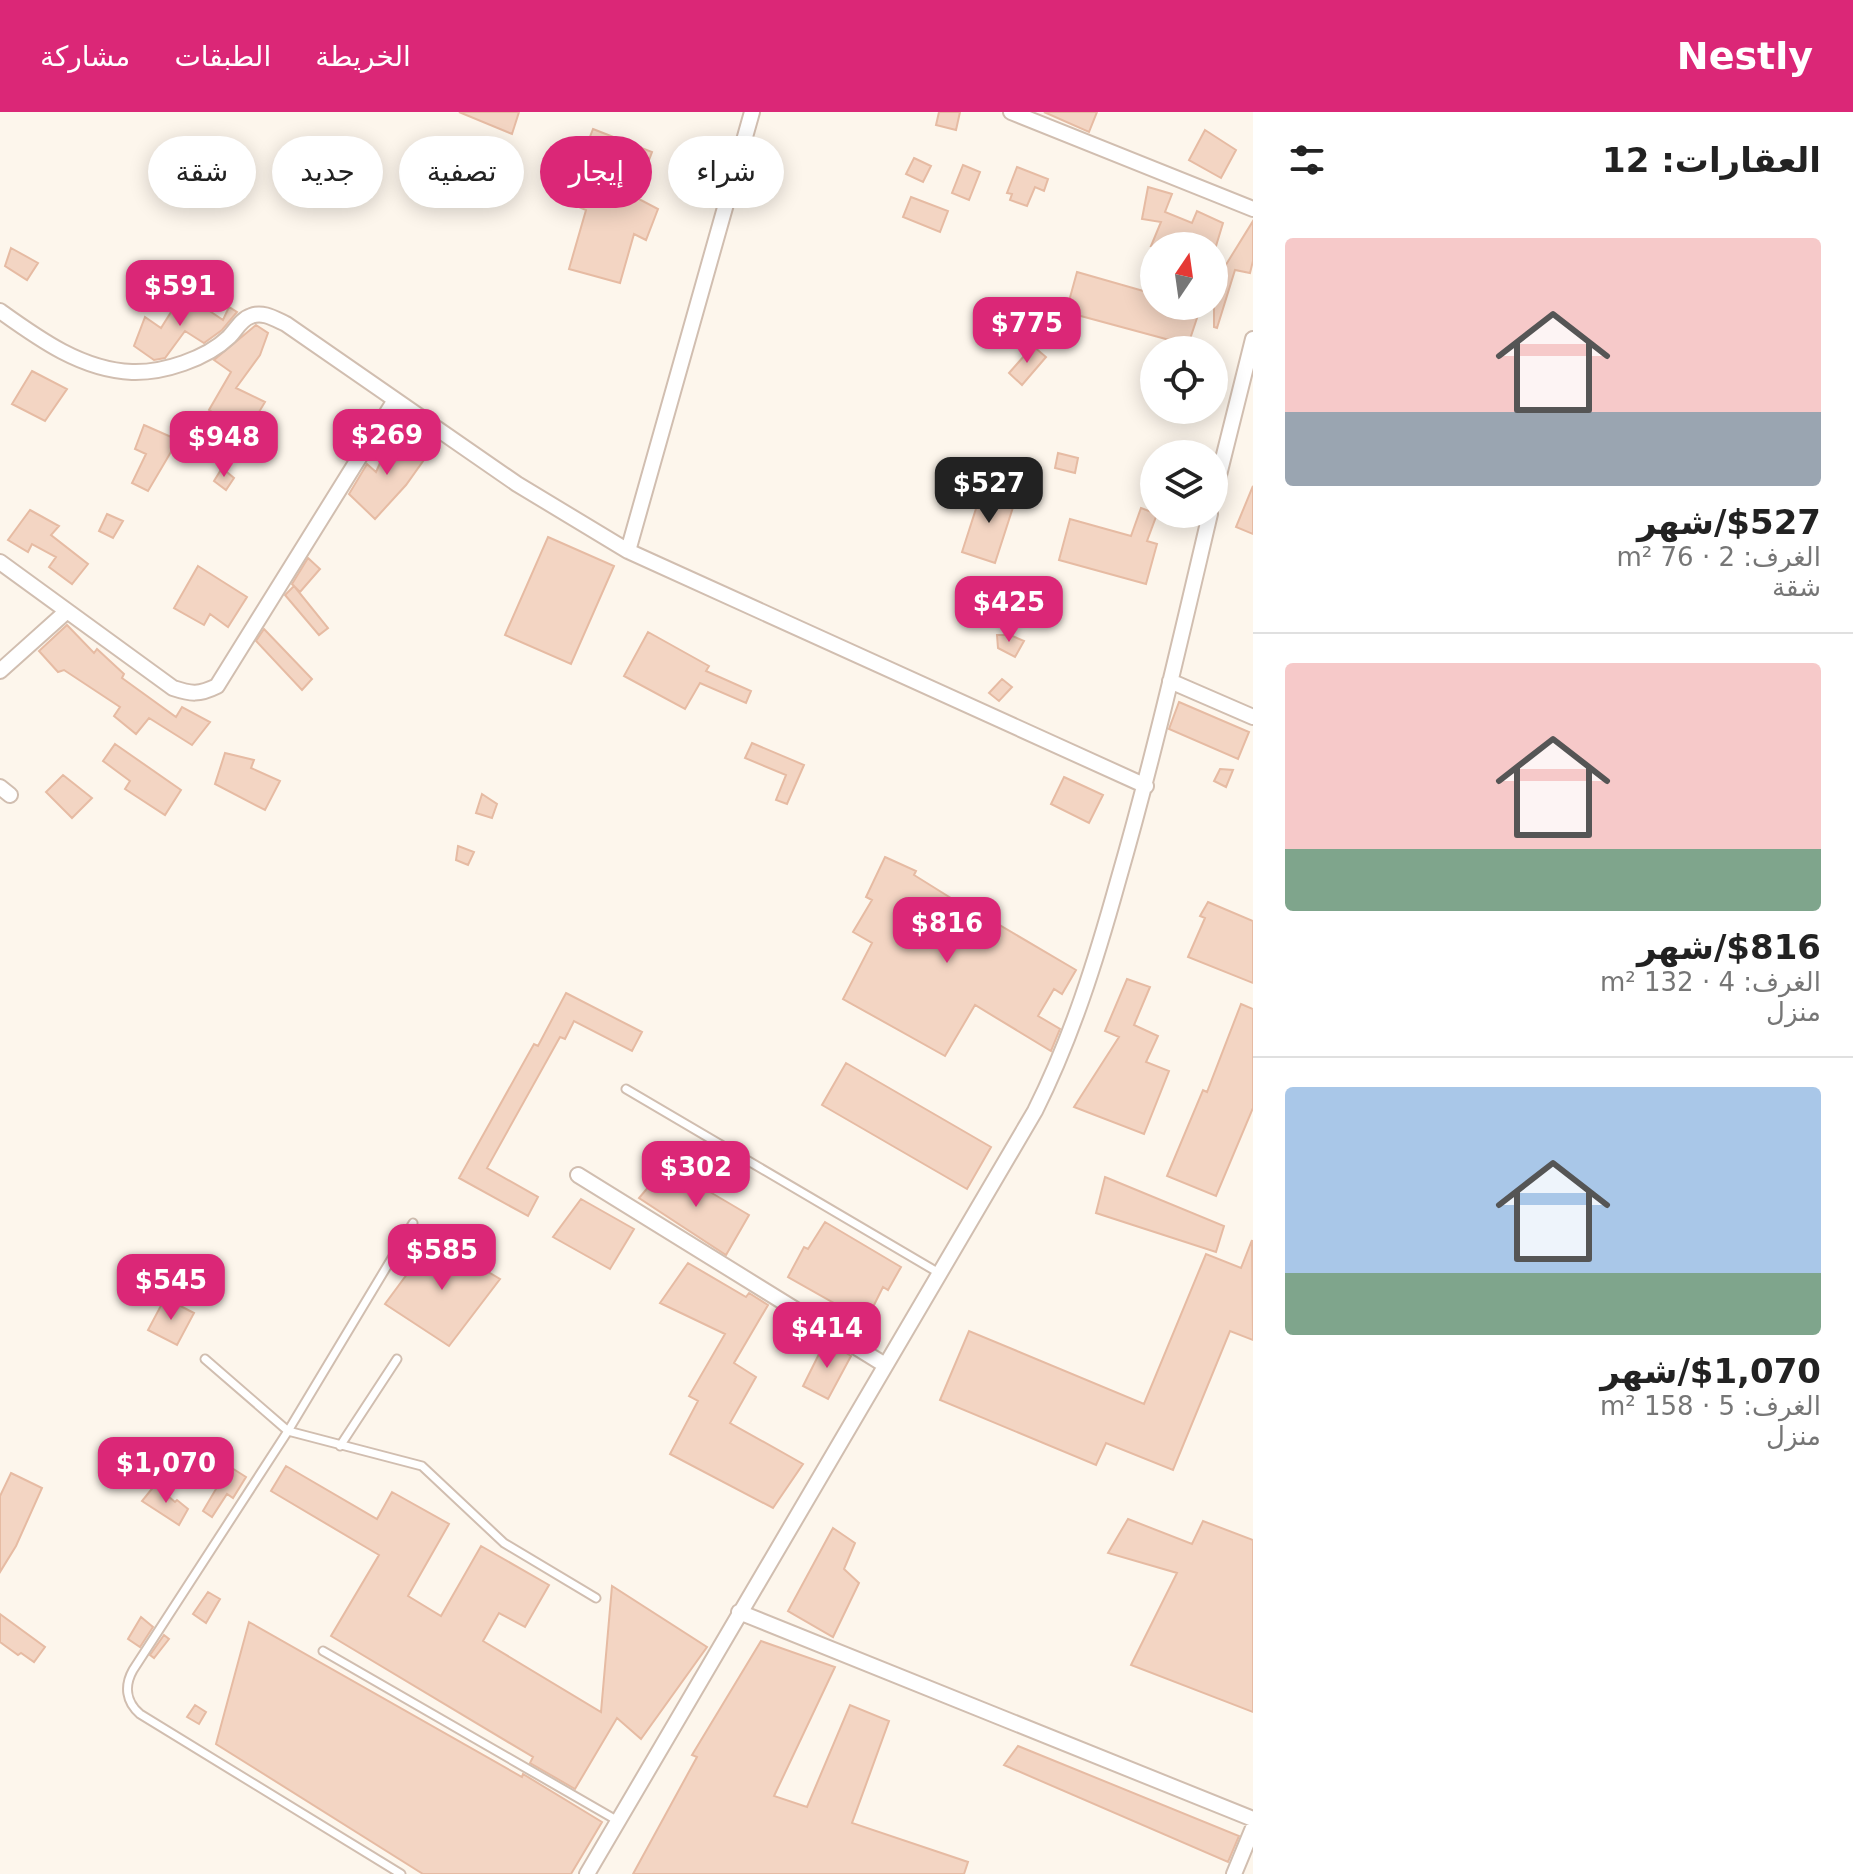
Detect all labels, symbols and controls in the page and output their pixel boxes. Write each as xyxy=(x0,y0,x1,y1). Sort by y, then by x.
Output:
text: Nestly xyxy=(1677,34,1813,78)
text: مشاركة xyxy=(40,40,130,73)
text: الطبقات xyxy=(174,40,271,73)
text: الخريطة xyxy=(315,40,411,73)
chip: شقة xyxy=(148,136,256,208)
chip: جديد xyxy=(272,136,383,208)
chip: تصفية xyxy=(399,136,524,208)
chip: إيجار xyxy=(540,136,652,208)
chip: شراء xyxy=(668,136,784,208)
icon: filters xyxy=(1285,138,1329,182)
text: العقارات: 12 xyxy=(1602,140,1821,180)
north arrow xyxy=(1140,232,1228,320)
map controls xyxy=(1140,232,1228,528)
pin: $591 xyxy=(133,260,227,328)
text: $591 xyxy=(144,271,216,301)
icon: home xyxy=(1481,290,1625,434)
pin: $775 xyxy=(980,297,1074,365)
text: $775 xyxy=(991,308,1063,338)
button: locate xyxy=(1140,336,1228,424)
pin: $269 xyxy=(340,409,434,477)
pin: $948 xyxy=(177,411,271,479)
text: $269 xyxy=(351,420,423,450)
text: $948 xyxy=(188,422,260,452)
button: layers xyxy=(1140,440,1228,528)
pin: $527 xyxy=(942,457,1036,525)
text: $527 xyxy=(953,468,1025,498)
text: $527/شهر xyxy=(1637,502,1821,542)
text: الغرف: 2 · 76 m² xyxy=(1617,542,1821,572)
text: شقة xyxy=(1772,572,1821,602)
pin: $425 xyxy=(962,576,1056,644)
text: $425 xyxy=(973,587,1045,617)
icon: home xyxy=(1481,715,1625,859)
pin: $816 xyxy=(900,897,994,965)
text: $816 xyxy=(911,908,983,938)
text: $816/شهر xyxy=(1637,927,1821,967)
text: الغرف: 4 · 132 m² xyxy=(1600,967,1821,997)
text: منزل xyxy=(1766,997,1821,1027)
icon: home xyxy=(1481,1139,1625,1283)
pin: $302 xyxy=(649,1141,743,1209)
text: $302 xyxy=(660,1152,732,1182)
pin: $585 xyxy=(395,1224,489,1292)
text: $585 xyxy=(406,1235,478,1265)
pin: $545 xyxy=(124,1254,218,1322)
text: $545 xyxy=(135,1265,207,1295)
pin: $414 xyxy=(780,1302,874,1370)
text: $414 xyxy=(791,1313,863,1343)
text: $1,070/شهر xyxy=(1600,1351,1821,1391)
text: الغرف: 5 · 158 m² xyxy=(1600,1391,1821,1421)
text: منزل xyxy=(1766,1421,1821,1451)
pin: $1,070 xyxy=(101,1437,231,1505)
text: $1,070 xyxy=(116,1448,216,1478)

